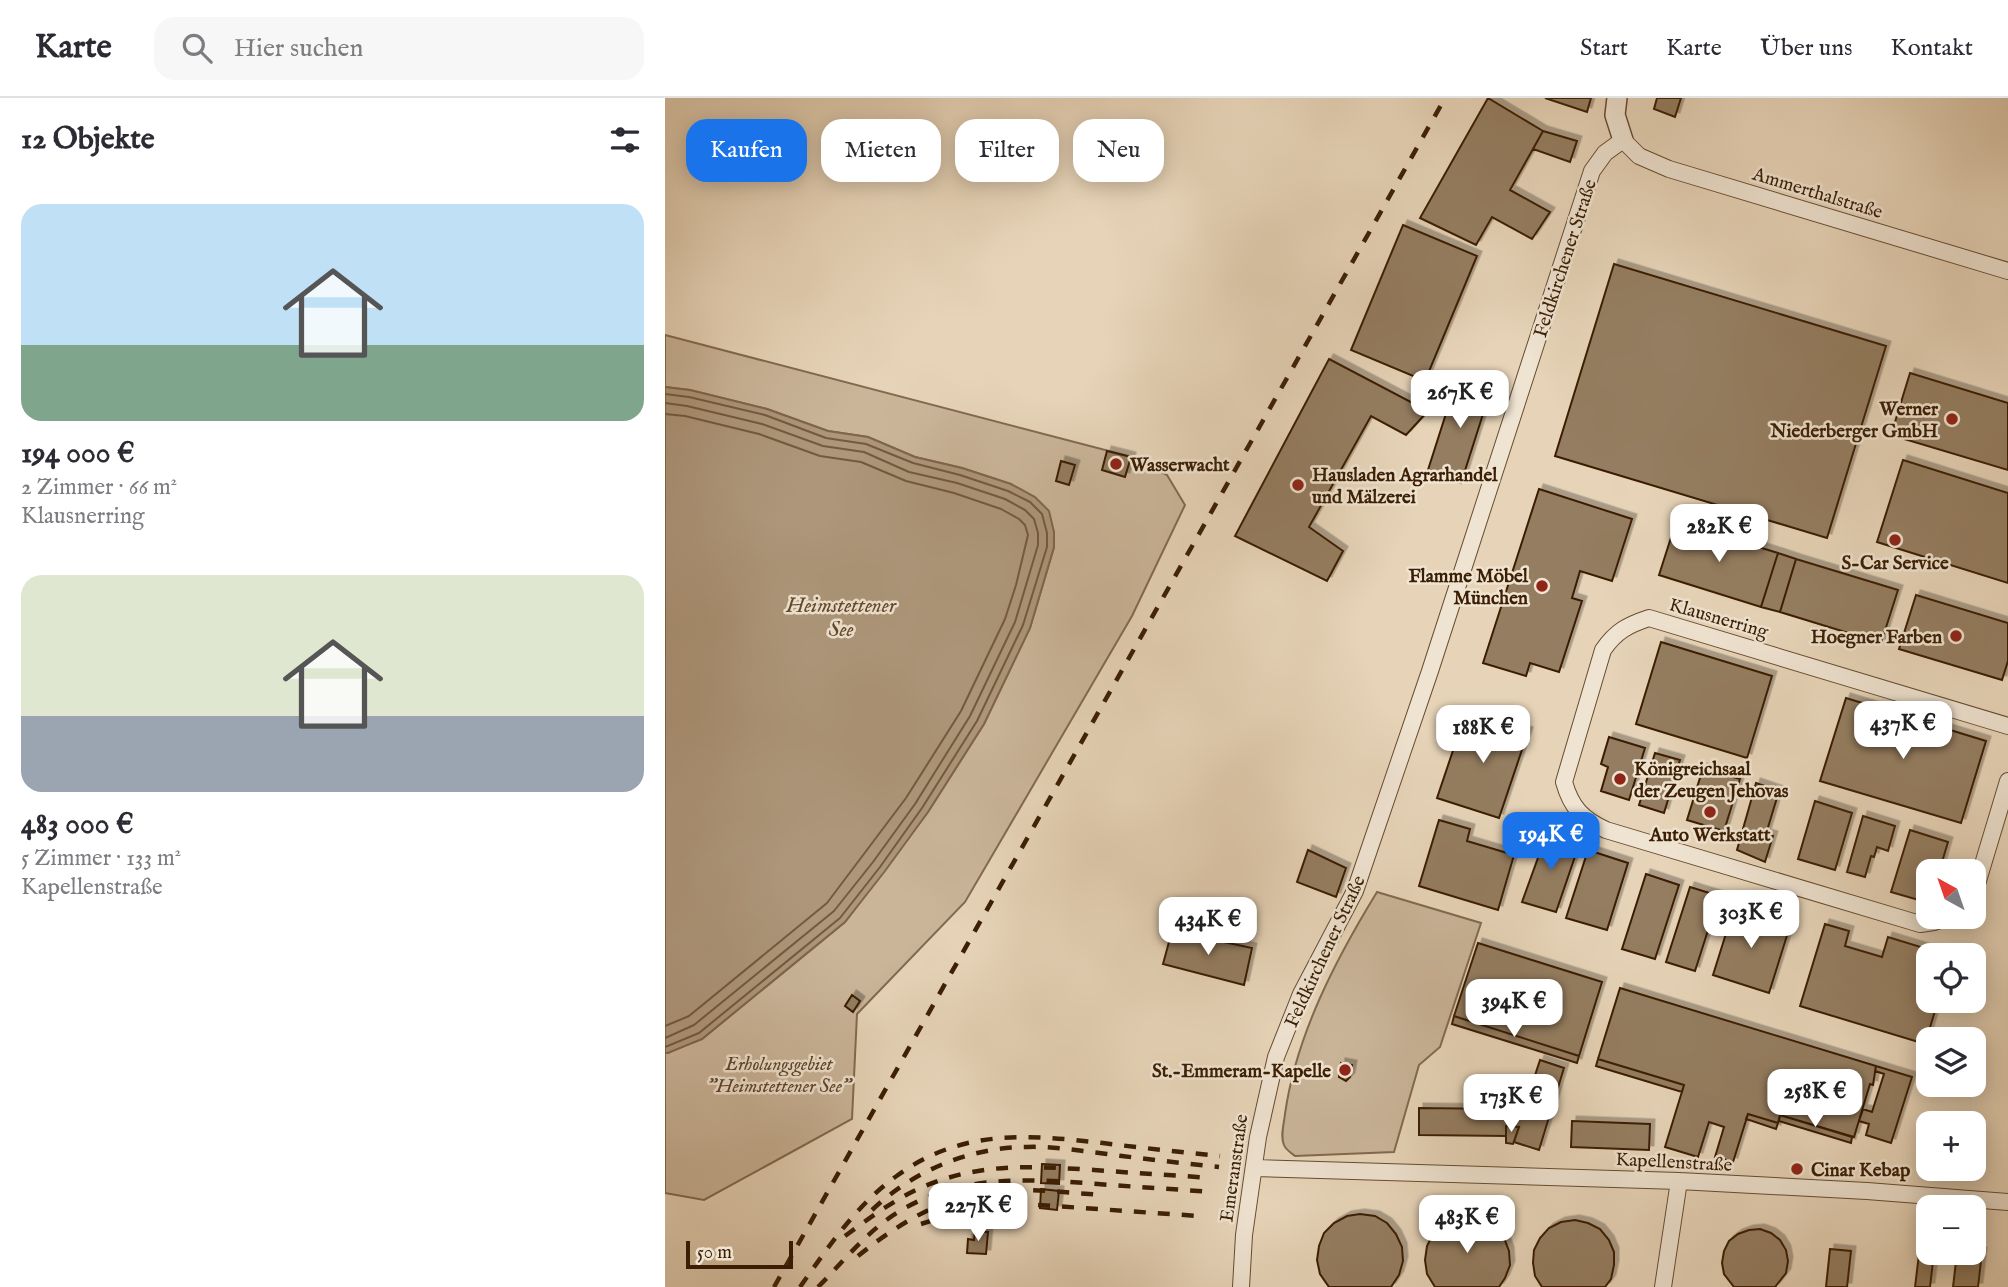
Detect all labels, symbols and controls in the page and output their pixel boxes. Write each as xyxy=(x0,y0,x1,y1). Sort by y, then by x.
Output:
search box xyxy=(154,17,644,80)
text: Karte xyxy=(35,27,112,69)
icon: search xyxy=(178,29,216,67)
text: Hier suchen xyxy=(234,32,363,65)
text: Start xyxy=(1580,33,1628,64)
text: Karte xyxy=(1666,33,1722,64)
text: Über uns xyxy=(1760,33,1852,64)
text: Kontakt xyxy=(1890,33,1973,64)
chip: Kaufen xyxy=(686,119,807,182)
chip: Mieten xyxy=(821,119,941,182)
chip: Filter xyxy=(955,119,1059,182)
chip: Neu xyxy=(1073,119,1164,182)
text: 12 Objekte xyxy=(21,121,155,159)
icon: filters xyxy=(606,121,644,159)
street label: Ammerthalstraße xyxy=(1749,162,1886,225)
street label: Feldkirchener Straße xyxy=(1529,176,1603,341)
icon: home xyxy=(270,250,396,376)
pin: 267K € xyxy=(1403,370,1517,430)
text: 267K € xyxy=(1427,378,1493,407)
place label: Werner Niederberger GmbH xyxy=(1769,398,1939,444)
marker: Werner Niederberger GmbH xyxy=(1944,411,1960,427)
text: 194 000 € xyxy=(21,435,135,473)
place label: Wasserwacht xyxy=(1129,454,1230,478)
marker: Wasserwacht xyxy=(1108,456,1124,472)
place label: Hausladen Agrarhandel und Mälzerei xyxy=(1312,464,1498,510)
text: 2 Zimmer · 66 m² xyxy=(21,473,177,502)
marker: Hausladen Agrarhandel und Mälzerei xyxy=(1290,477,1306,493)
text: Klausnerring xyxy=(21,502,144,531)
pin: 282K € xyxy=(1662,504,1776,564)
text: 282K € xyxy=(1686,512,1752,541)
marker: S-Car Service xyxy=(1887,532,1903,548)
place label: S-Car Service xyxy=(1841,552,1949,576)
place label: Flamme Möbel München xyxy=(1408,565,1529,611)
marker: Flamme Möbel München xyxy=(1534,578,1550,594)
water label: Heimstettener See xyxy=(785,593,897,644)
street label: Klausnerring xyxy=(1666,593,1771,645)
icon: home xyxy=(270,621,396,747)
place label: Hoegner Farben xyxy=(1811,626,1942,650)
marker: Hoegner Farben xyxy=(1948,628,1964,644)
pin: 437K € xyxy=(1846,702,1960,761)
pin: 188K € xyxy=(1426,706,1540,765)
text: 437K € xyxy=(1870,709,1936,738)
text: 188K € xyxy=(1452,713,1514,742)
place label: Königreichsaal der Zeugen Jehovas xyxy=(1634,758,1789,804)
marker: Königreichsaal der Zeugen Jehovas xyxy=(1612,771,1628,787)
marker: Auto Werkstatt xyxy=(1702,804,1718,820)
text: 483 000 € xyxy=(21,806,134,844)
pin: 194K € xyxy=(1494,812,1608,872)
text: 194K € xyxy=(1519,820,1583,849)
place label: Auto Werkstatt xyxy=(1649,824,1771,848)
text: 5 Zimmer · 133 m² xyxy=(21,844,181,873)
north arrow xyxy=(1916,859,1986,929)
map controls xyxy=(1916,859,1986,1265)
street label: Feldkirchener Straße xyxy=(1280,872,1372,1032)
text: Kapellenstraße xyxy=(21,873,163,902)
pin: 303K € xyxy=(1694,890,1808,950)
pin: 434K € xyxy=(1151,898,1265,957)
text: 303K € xyxy=(1719,898,1783,927)
text: 434K € xyxy=(1175,905,1241,934)
button: locate xyxy=(1916,943,1986,1013)
pin: 394K € xyxy=(1457,979,1571,1039)
text: 394K € xyxy=(1482,987,1546,1016)
button: layers xyxy=(1916,1027,1986,1097)
park label: Erholungsgebiet "Heimstettener See" xyxy=(707,1053,853,1099)
place label: St.-Emmeram-Kapelle xyxy=(1152,1060,1331,1084)
marker: St.-Emmeram-Kapelle xyxy=(1337,1062,1353,1078)
pin: 258K € xyxy=(1758,1070,1872,1129)
pin: 173K € xyxy=(1454,1074,1568,1134)
text: 258K € xyxy=(1783,1077,1847,1106)
text: 173K € xyxy=(1479,1082,1543,1111)
button: + xyxy=(1916,1111,1986,1181)
street label: Emeranstraße xyxy=(1216,1113,1254,1224)
street label: Kapellenstraße xyxy=(1615,1148,1733,1178)
place label: Cinar Kebap xyxy=(1811,1159,1911,1183)
marker: Cinar Kebap xyxy=(1789,1161,1805,1177)
pin: 227K € xyxy=(921,1184,1035,1243)
text: 227K € xyxy=(944,1191,1012,1220)
button: − xyxy=(1916,1195,1986,1265)
pin: 483K € xyxy=(1410,1196,1524,1255)
text: 483K € xyxy=(1435,1203,1499,1232)
scale bar xyxy=(686,1238,793,1270)
text: 50 m xyxy=(697,1241,732,1265)

